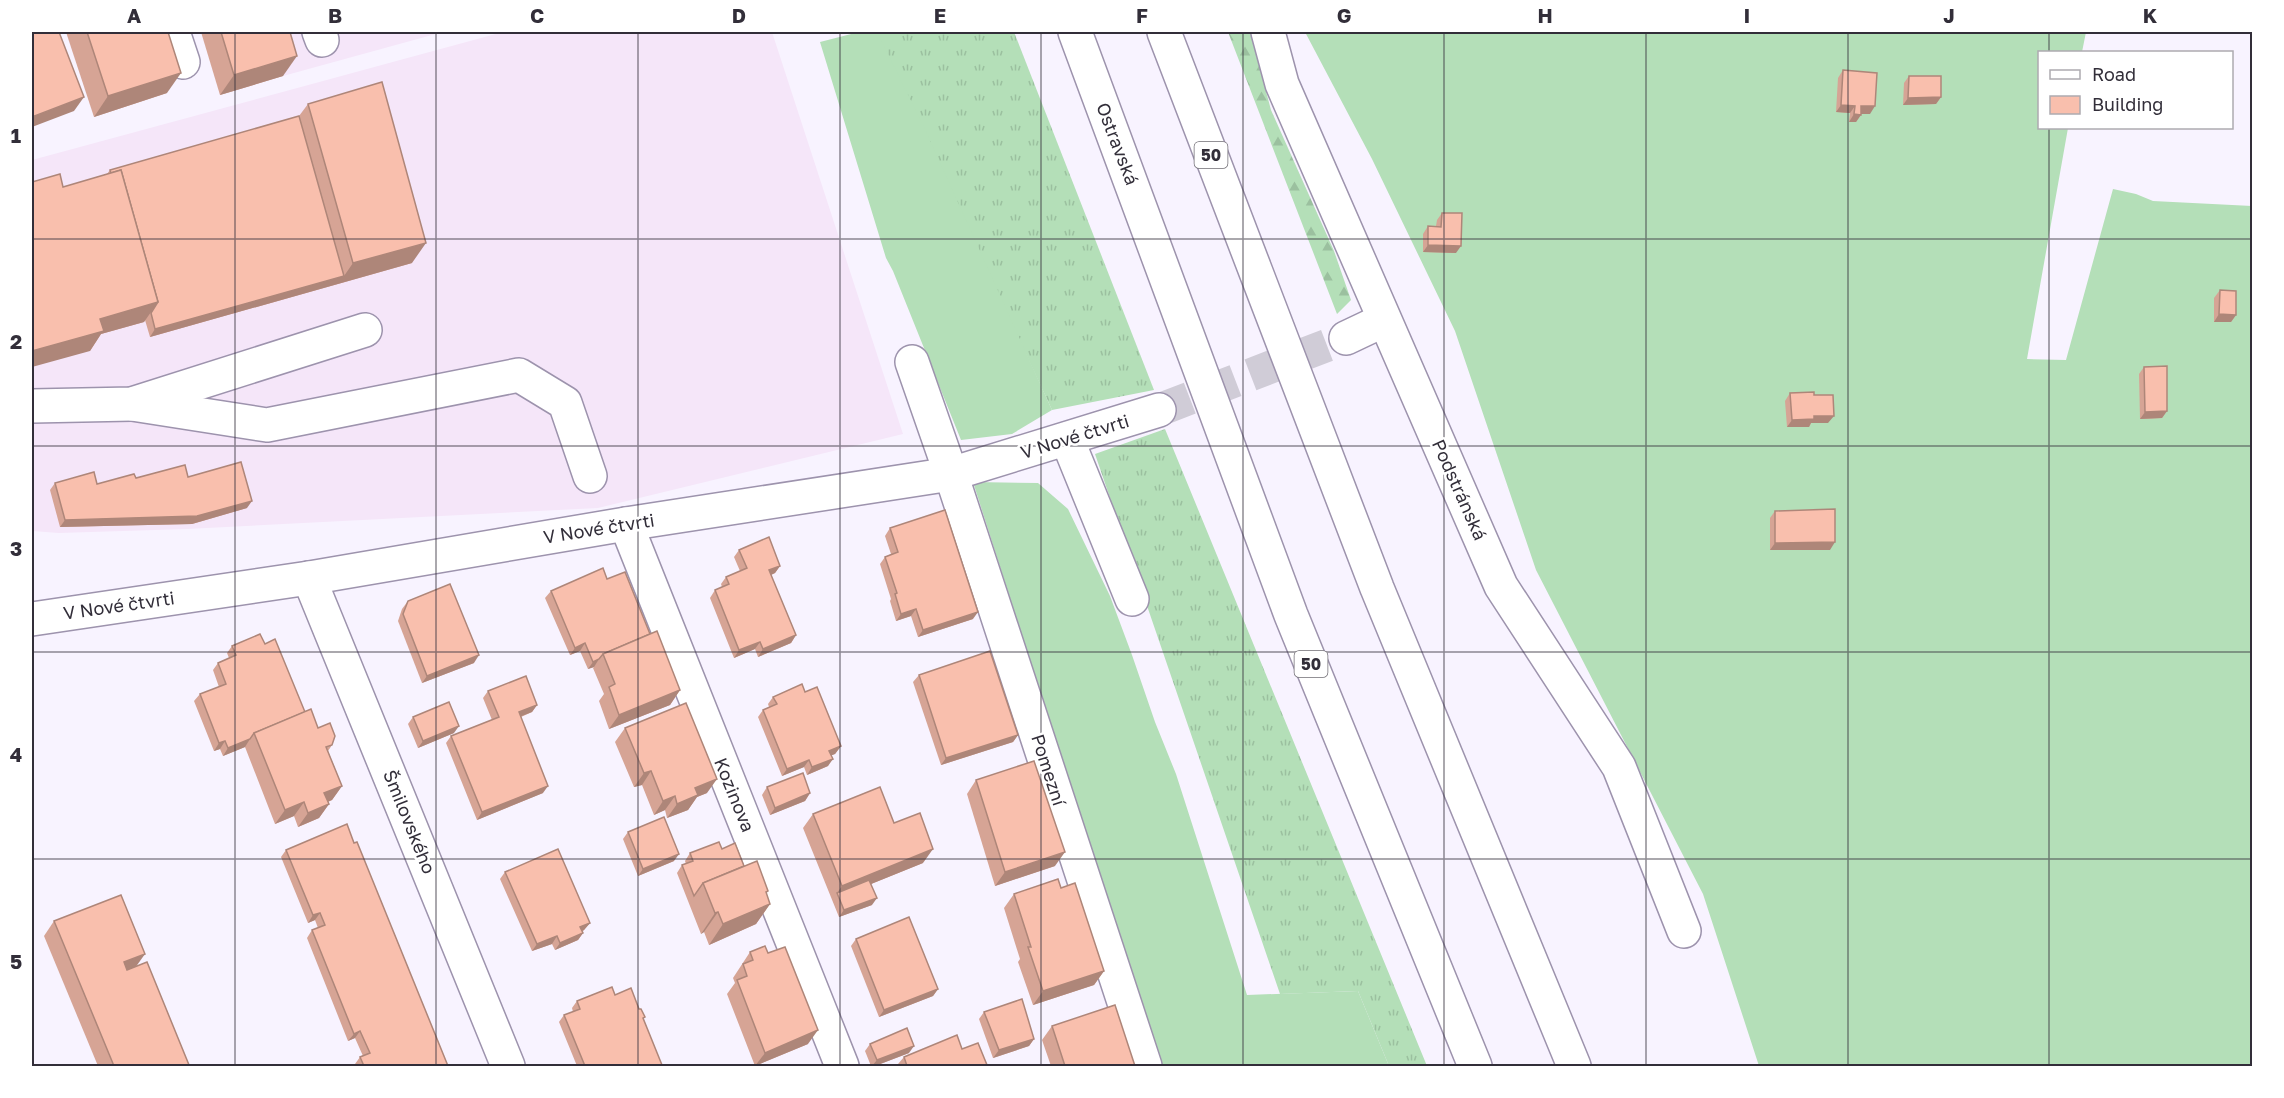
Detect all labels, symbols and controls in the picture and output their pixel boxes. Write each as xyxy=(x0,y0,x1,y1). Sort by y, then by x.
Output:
text: A xyxy=(127,3,141,27)
text: B xyxy=(328,3,342,27)
text: C xyxy=(530,3,544,27)
text: D xyxy=(732,3,746,27)
text: E xyxy=(934,3,946,27)
text: F xyxy=(1136,3,1148,27)
text: G xyxy=(1337,3,1351,27)
text: H xyxy=(1537,3,1553,27)
text: I xyxy=(1744,3,1750,27)
text: J xyxy=(1943,3,1955,27)
text: K xyxy=(2143,3,2158,27)
legend xyxy=(2038,51,2233,129)
text: Road xyxy=(2092,63,2136,85)
text: Building xyxy=(2092,93,2163,115)
street label: Ostravská xyxy=(1092,99,1144,188)
text: 1 xyxy=(11,123,21,147)
road number: 50 xyxy=(1194,142,1228,168)
text: 2 xyxy=(10,329,22,353)
street label: V Nové čtvrti xyxy=(1018,409,1132,463)
street label: Podstránská xyxy=(1428,436,1492,543)
street label: V Nové čtvrti xyxy=(542,508,656,548)
text: 3 xyxy=(10,536,22,560)
street label: V Nové čtvrti xyxy=(62,586,176,624)
road number: 50 xyxy=(1294,651,1328,677)
street label: Pomezní xyxy=(1027,731,1071,809)
text: 4 xyxy=(10,742,22,766)
street label: Kozinova xyxy=(710,754,760,835)
street label: Šmilovského xyxy=(379,766,441,877)
text: 5 xyxy=(10,949,22,973)

